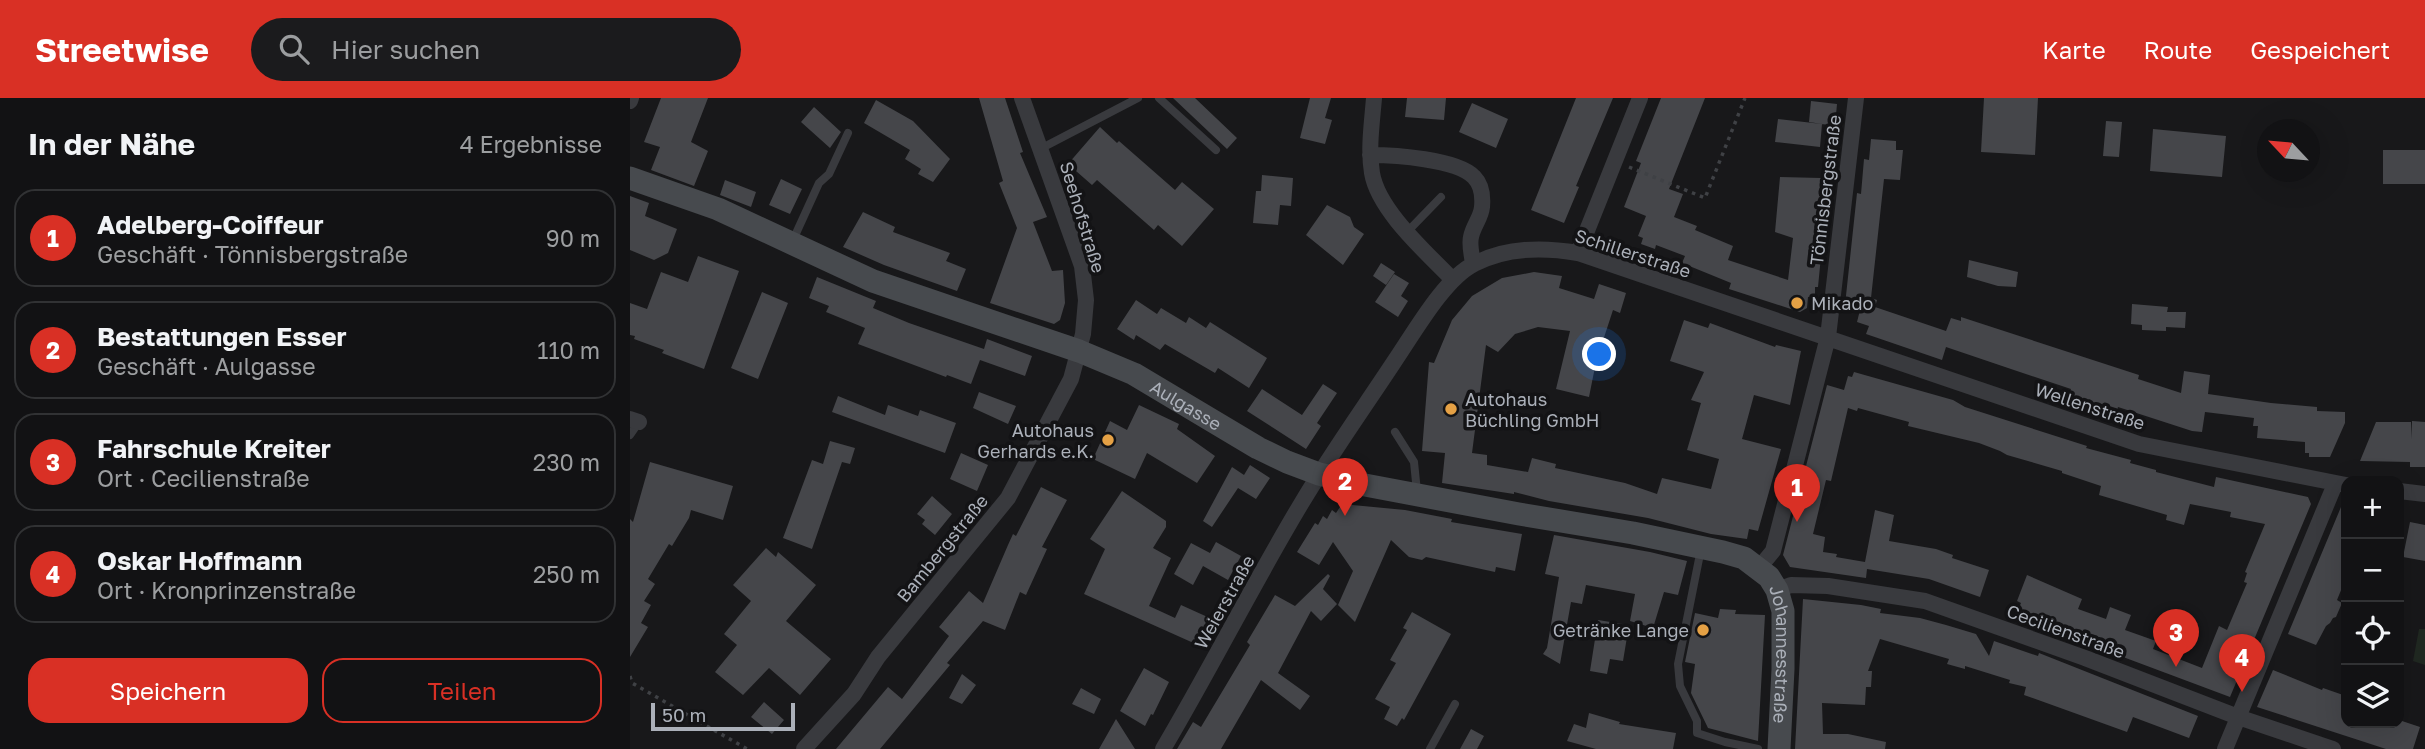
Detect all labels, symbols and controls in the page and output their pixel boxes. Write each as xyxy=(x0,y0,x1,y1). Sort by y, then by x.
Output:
search box xyxy=(251,18,741,81)
text: Streetwise xyxy=(35,30,209,69)
icon: search xyxy=(275,30,313,68)
text: Hier suchen xyxy=(331,34,480,65)
text: Karte xyxy=(2042,35,2106,64)
text: Route xyxy=(2144,35,2212,64)
text: Gespeichert xyxy=(2250,35,2390,64)
street label: Tönnisbergstraße xyxy=(1805,114,1845,266)
north arrow xyxy=(2257,119,2320,182)
text: In der Nähe xyxy=(28,126,195,162)
text: 4 Ergebnisse xyxy=(460,130,602,158)
street label: Seehofstraße xyxy=(1056,159,1110,275)
text: Adelberg-Coiffeur xyxy=(97,209,324,240)
text: 1 xyxy=(47,224,59,252)
text: 90 m xyxy=(546,224,600,252)
street label: Schillerstraße xyxy=(1572,224,1694,282)
text: Geschäft · Tönnisbergstraße xyxy=(97,240,408,268)
place label: Mikado xyxy=(1811,292,1873,314)
marker: Mikado xyxy=(1789,295,1805,311)
text: Bestattungen Esser xyxy=(97,321,347,352)
text: 2 xyxy=(46,336,60,364)
text: 110 m xyxy=(537,336,600,364)
your location xyxy=(1582,337,1616,371)
text: Geschäft · Aulgasse xyxy=(97,352,316,380)
street label: Aulgasse xyxy=(1146,375,1226,435)
street label: Wellenstraße xyxy=(2032,378,2148,434)
place label: Autohaus Büchling GmbH xyxy=(1465,388,1599,431)
marker: Autohaus Büchling GmbH xyxy=(1443,401,1459,417)
place label: Autohaus Gerhards e.K. xyxy=(977,419,1094,462)
marker: Autohaus Gerhards e.K. xyxy=(1100,432,1116,448)
text: Fahrschule Kreiter xyxy=(97,433,331,464)
text: 3 xyxy=(46,448,60,476)
text: 230 m xyxy=(533,448,600,476)
pin: 2 xyxy=(1322,458,1368,516)
text: Ort · Cecilienstraße xyxy=(97,464,310,492)
pin: 1 xyxy=(1774,464,1820,522)
map controls xyxy=(2341,476,2404,728)
button: + xyxy=(2341,476,2404,539)
street label: Bambergstraße xyxy=(892,490,992,606)
button: − xyxy=(2341,539,2404,602)
text: Oskar Hoffmann xyxy=(97,545,302,576)
street label: Weierstraße xyxy=(1189,551,1259,653)
text: 4 xyxy=(46,560,60,588)
text: 250 m xyxy=(533,560,600,588)
text: Ort · Kronprinzenstraße xyxy=(97,576,356,604)
street label: Johannesstraße xyxy=(1765,582,1795,724)
street label: Cecilienstraße xyxy=(2004,599,2128,663)
button: locate xyxy=(2341,602,2404,665)
pin: 3 xyxy=(2153,609,2199,667)
place label: Getränke Lange xyxy=(1553,619,1689,641)
marker: Getränke Lange xyxy=(1695,622,1711,638)
pin: 4 xyxy=(2219,634,2265,692)
button: Speichern xyxy=(28,658,308,723)
button: Teilen xyxy=(322,658,602,723)
button: layers xyxy=(2341,665,2404,728)
scale bar xyxy=(651,700,794,732)
text: 50 m xyxy=(662,703,706,726)

